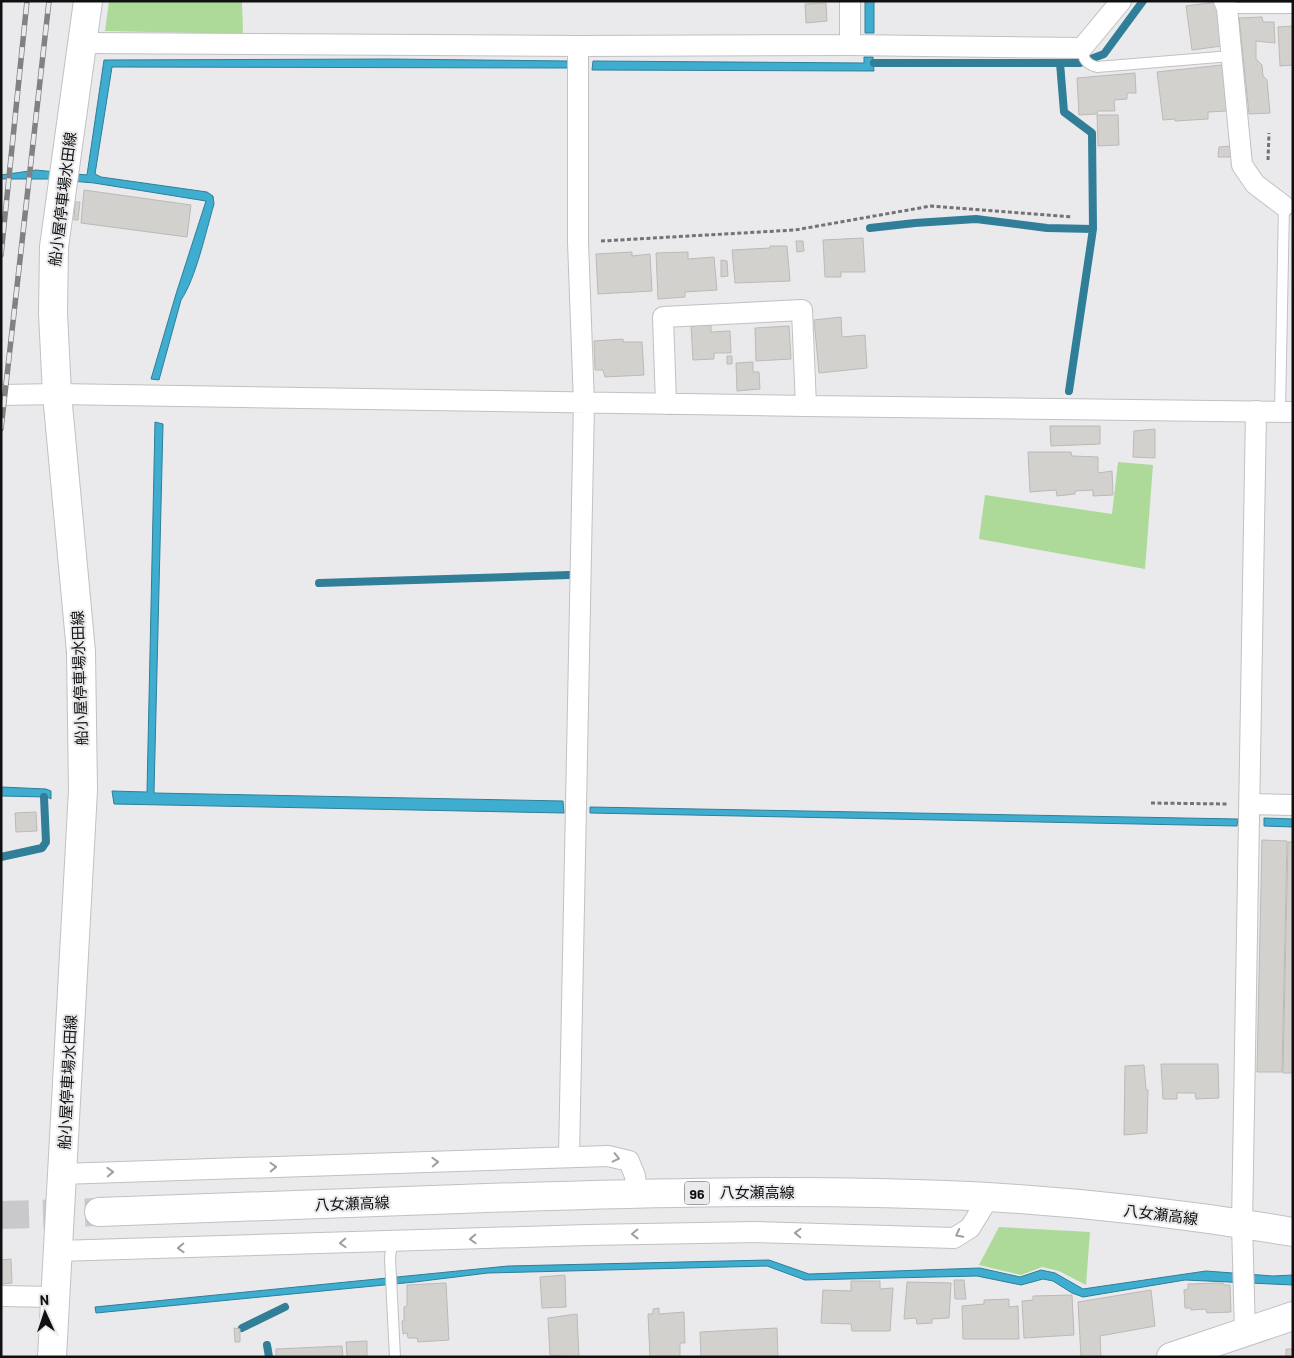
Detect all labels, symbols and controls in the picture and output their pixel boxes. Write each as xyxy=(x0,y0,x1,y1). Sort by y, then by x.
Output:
street label: 船小屋停車場水田線 xyxy=(45,131,79,267)
street label: 船小屋停車場水田線 xyxy=(68,610,90,746)
street label: 船小屋停車場水田線 xyxy=(54,1014,80,1150)
one-way arrow xyxy=(611,1152,620,1163)
one-way arrow xyxy=(431,1156,439,1167)
one-way arrow xyxy=(269,1162,277,1172)
one-way arrow xyxy=(106,1167,114,1177)
road number: 96 xyxy=(684,1182,710,1204)
street label: 八女瀬高線 xyxy=(719,1183,795,1201)
street label: 八女瀬高線 xyxy=(314,1193,390,1213)
street label: 八女瀬高線 xyxy=(1123,1200,1199,1228)
one-way arrow xyxy=(793,1228,801,1239)
one-way arrow xyxy=(955,1228,964,1238)
one-way arrow xyxy=(631,1229,638,1239)
one-way arrow xyxy=(469,1234,476,1244)
one-way arrow xyxy=(339,1238,347,1249)
one-way arrow xyxy=(176,1243,184,1253)
north arrow xyxy=(20,1288,70,1338)
text: N xyxy=(39,1291,49,1308)

